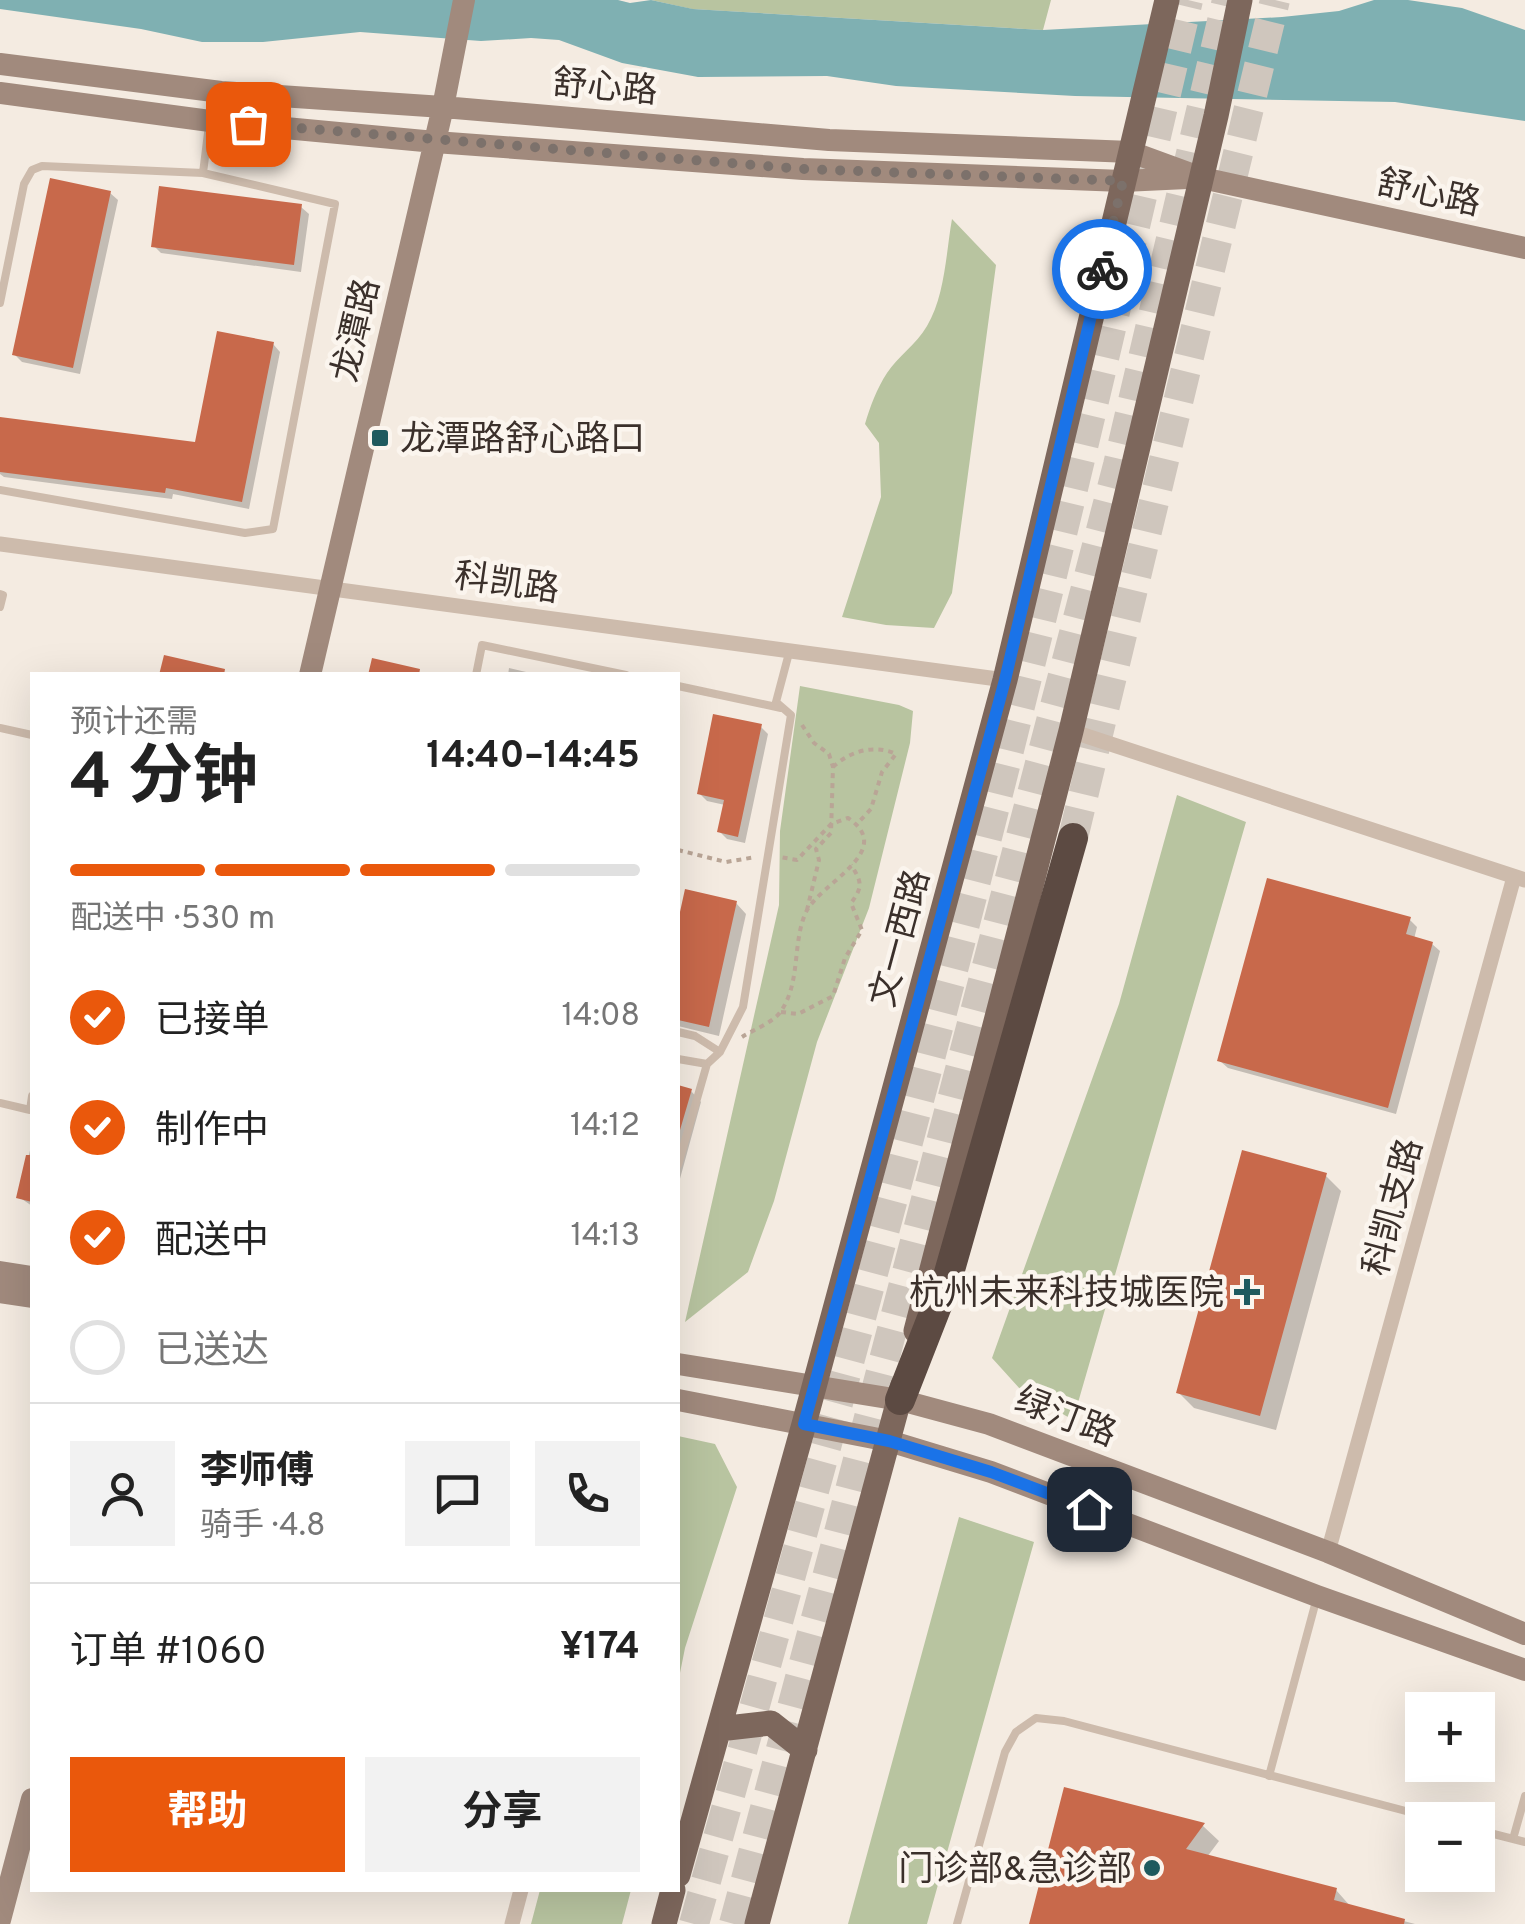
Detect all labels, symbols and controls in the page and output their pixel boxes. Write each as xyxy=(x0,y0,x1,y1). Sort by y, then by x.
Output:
street label: 舒心路 xyxy=(551,62,659,115)
pin xyxy=(206,82,291,167)
icon: bag xyxy=(221,97,276,152)
street label: 舒心路 xyxy=(1372,162,1484,227)
courier xyxy=(1052,219,1152,319)
icon: bike xyxy=(1075,242,1130,297)
street label: 龙潭路 xyxy=(325,275,391,387)
place label: 龙潭路舒心路口 xyxy=(400,419,645,463)
marker: 龙潭路舒心路口 xyxy=(369,427,391,449)
street label: 科凯路 xyxy=(452,556,562,614)
text: 预计还需 xyxy=(70,704,198,744)
text: 14:40–14:45 xyxy=(426,733,640,782)
text: 4 分钟 xyxy=(70,740,258,822)
street label: 文一西路 xyxy=(863,865,941,1012)
text: 配送中 · 530 m xyxy=(70,900,275,940)
icon: check xyxy=(70,990,125,1045)
text: 14:08 xyxy=(562,997,640,1037)
text: 已接单 xyxy=(155,998,269,1047)
icon: check xyxy=(70,1100,125,1155)
text: 14:12 xyxy=(570,1107,640,1147)
text: 制作中 xyxy=(155,1108,269,1157)
street label: 科凯支路 xyxy=(1356,1134,1434,1281)
icon: check xyxy=(70,1210,125,1265)
text: 14:13 xyxy=(570,1217,640,1257)
text: 配送中 xyxy=(155,1218,269,1267)
place label: 杭州未来科技城医院 xyxy=(909,1273,1224,1317)
marker: 杭州未来科技城医院 xyxy=(1234,1279,1260,1305)
text: 已送达 xyxy=(155,1328,269,1377)
street label: 绿汀路 xyxy=(1008,1379,1122,1458)
button: person xyxy=(70,1441,175,1546)
button: chat xyxy=(405,1441,510,1546)
button: phone xyxy=(535,1441,640,1546)
text: 李师傅 xyxy=(200,1449,314,1498)
pin xyxy=(1047,1467,1132,1552)
icon: home xyxy=(1062,1482,1117,1537)
text: 骑手 · 4.8 xyxy=(200,1507,326,1547)
text: ¥174 xyxy=(560,1624,640,1673)
text: 订单 #1060 xyxy=(70,1629,267,1678)
map controls xyxy=(1405,1692,1495,1892)
button: + xyxy=(1405,1692,1495,1782)
button: 帮助 xyxy=(70,1757,345,1872)
button: 分享 xyxy=(365,1757,640,1872)
button: − xyxy=(1405,1802,1495,1892)
place label: 门诊部&急诊部 xyxy=(898,1849,1132,1893)
marker: 门诊部&急诊部 xyxy=(1141,1857,1163,1879)

